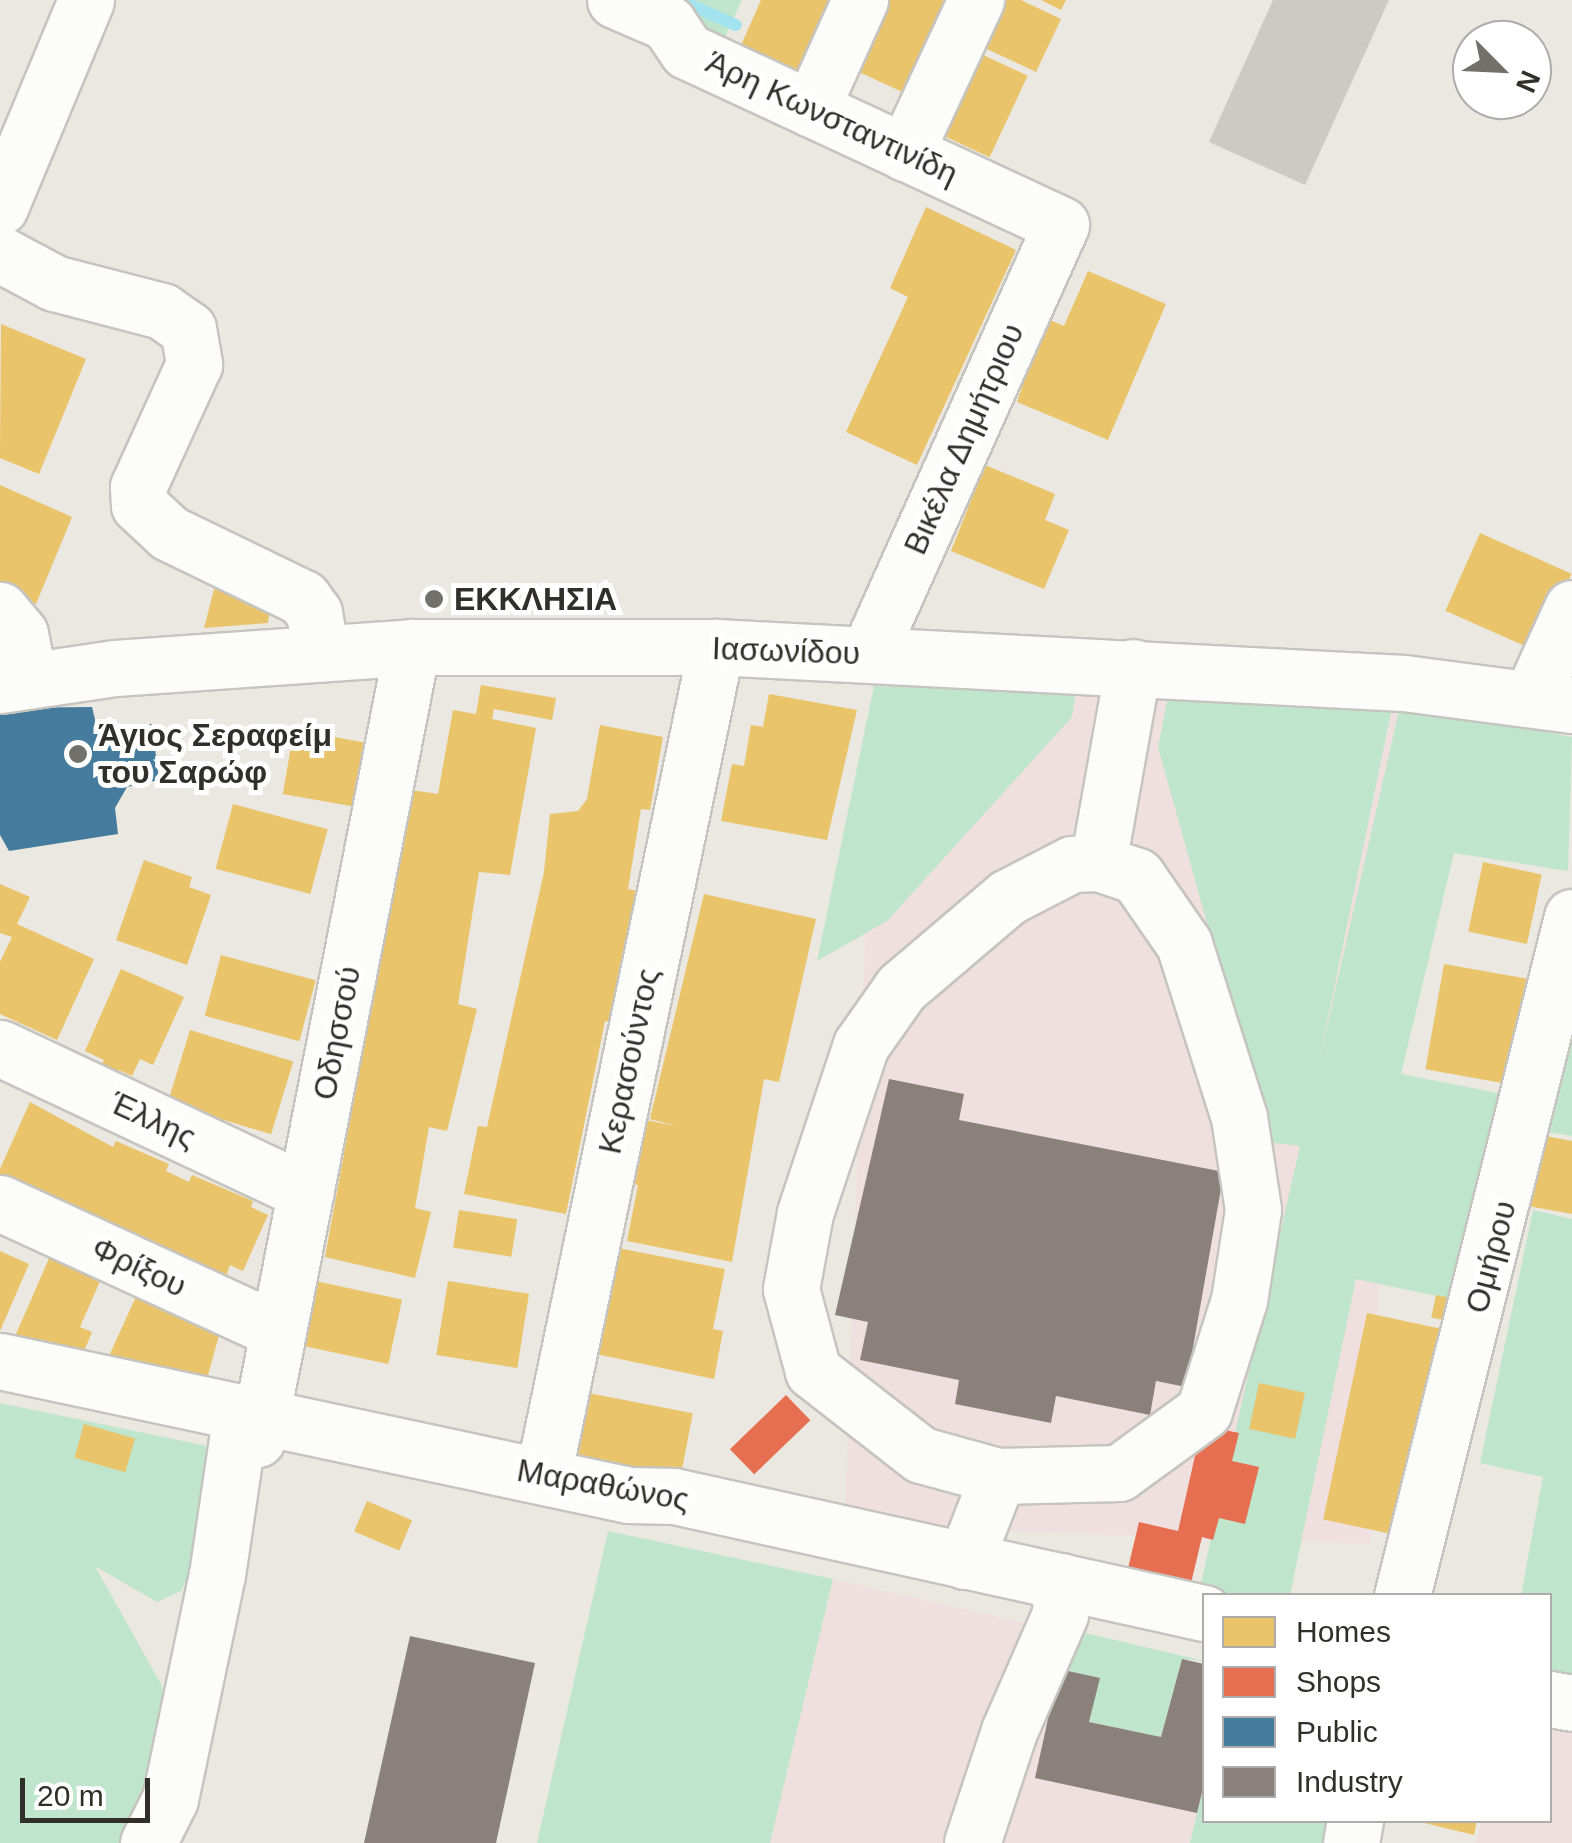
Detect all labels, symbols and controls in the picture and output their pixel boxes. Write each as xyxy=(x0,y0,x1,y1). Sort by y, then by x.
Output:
north arrow xyxy=(1452,20,1552,120)
street label: Άρη Κωνσταντινίδη xyxy=(700,43,964,193)
text: N xyxy=(1510,66,1546,97)
street label: Βικέλα Δημήτριου xyxy=(896,317,1032,561)
place label: ΕΚΚΛΗΣΙΑ xyxy=(454,580,617,618)
marker: ΕΚΚΛΗΣΙΑ xyxy=(423,588,445,610)
street label: Ιασωνίδου xyxy=(711,629,861,673)
place label: Άγιος Σεραφείμ του Σαρώφ xyxy=(98,717,332,792)
marker: Άγιος Σεραφείμ του Σαρώφ xyxy=(67,743,89,765)
street label: Οδησσού xyxy=(305,963,369,1103)
street label: Κερασούντος xyxy=(591,965,667,1157)
street label: Έλλης xyxy=(104,1084,202,1156)
street label: Ομήρου xyxy=(1458,1197,1524,1317)
street label: Φρίξου xyxy=(86,1229,192,1305)
street label: Μαραθώνος xyxy=(514,1451,692,1519)
legend xyxy=(1202,1593,1552,1823)
text: Homes xyxy=(1296,1615,1391,1648)
text: Shops xyxy=(1296,1665,1381,1698)
text: Public xyxy=(1296,1715,1378,1748)
scale bar xyxy=(25,1758,155,1820)
text: Industry xyxy=(1296,1765,1403,1798)
text: 20 m xyxy=(37,1779,104,1812)

